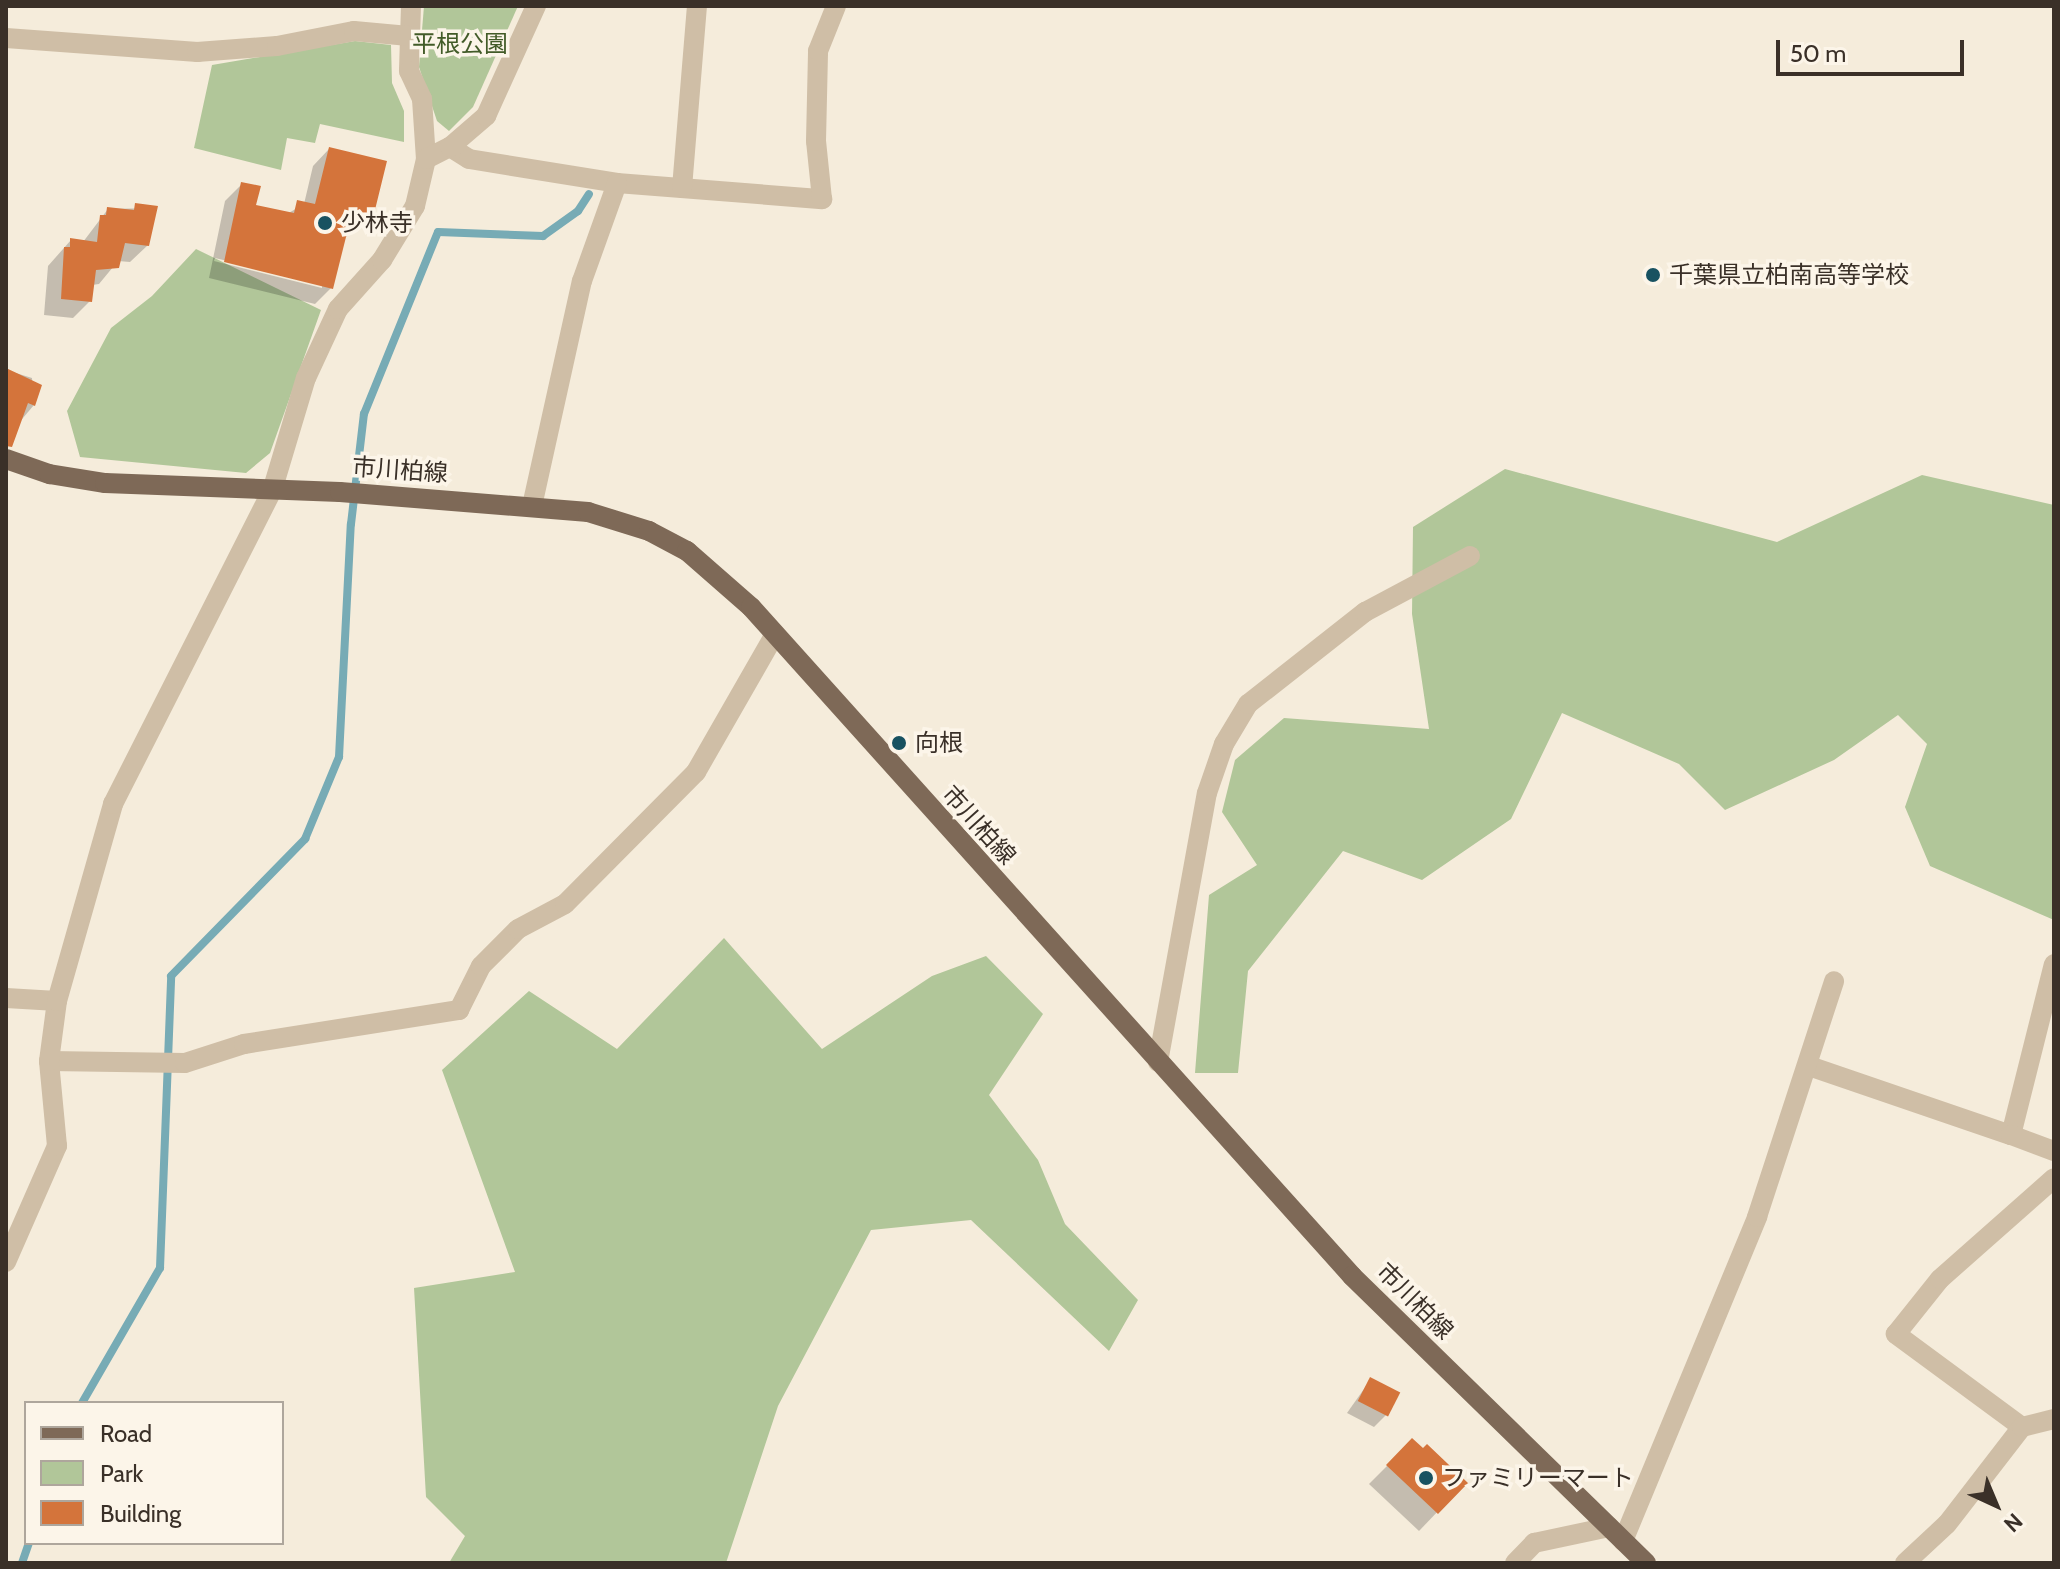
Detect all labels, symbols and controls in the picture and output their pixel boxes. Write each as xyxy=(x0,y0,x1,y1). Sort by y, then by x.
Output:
scale bar xyxy=(1780,24,1968,74)
park label: 平根公園 xyxy=(412,30,508,58)
text: 50 m xyxy=(1790,39,1846,68)
place label: 少林寺 xyxy=(341,209,413,237)
marker: 少林寺 xyxy=(316,214,334,232)
place label: 千葉県立柏南高等学校 xyxy=(1669,261,1909,289)
marker: 千葉県立柏南高等学校 xyxy=(1644,266,1662,284)
street label: 市川柏線 xyxy=(351,452,449,488)
place label: 向根 xyxy=(915,729,963,757)
marker: 向根 xyxy=(890,734,908,752)
street label: 市川柏線 xyxy=(936,780,1022,870)
street label: 市川柏線 xyxy=(1371,1257,1459,1345)
legend xyxy=(24,1401,284,1545)
text: Road xyxy=(100,1419,152,1448)
text: Park xyxy=(100,1459,143,1488)
place label: ファミリーマート xyxy=(1442,1464,1634,1492)
north arrow xyxy=(1956,1465,2036,1545)
marker: ファミリーマート xyxy=(1417,1469,1435,1487)
text: Building xyxy=(100,1499,181,1528)
text: N xyxy=(1998,1508,2028,1538)

